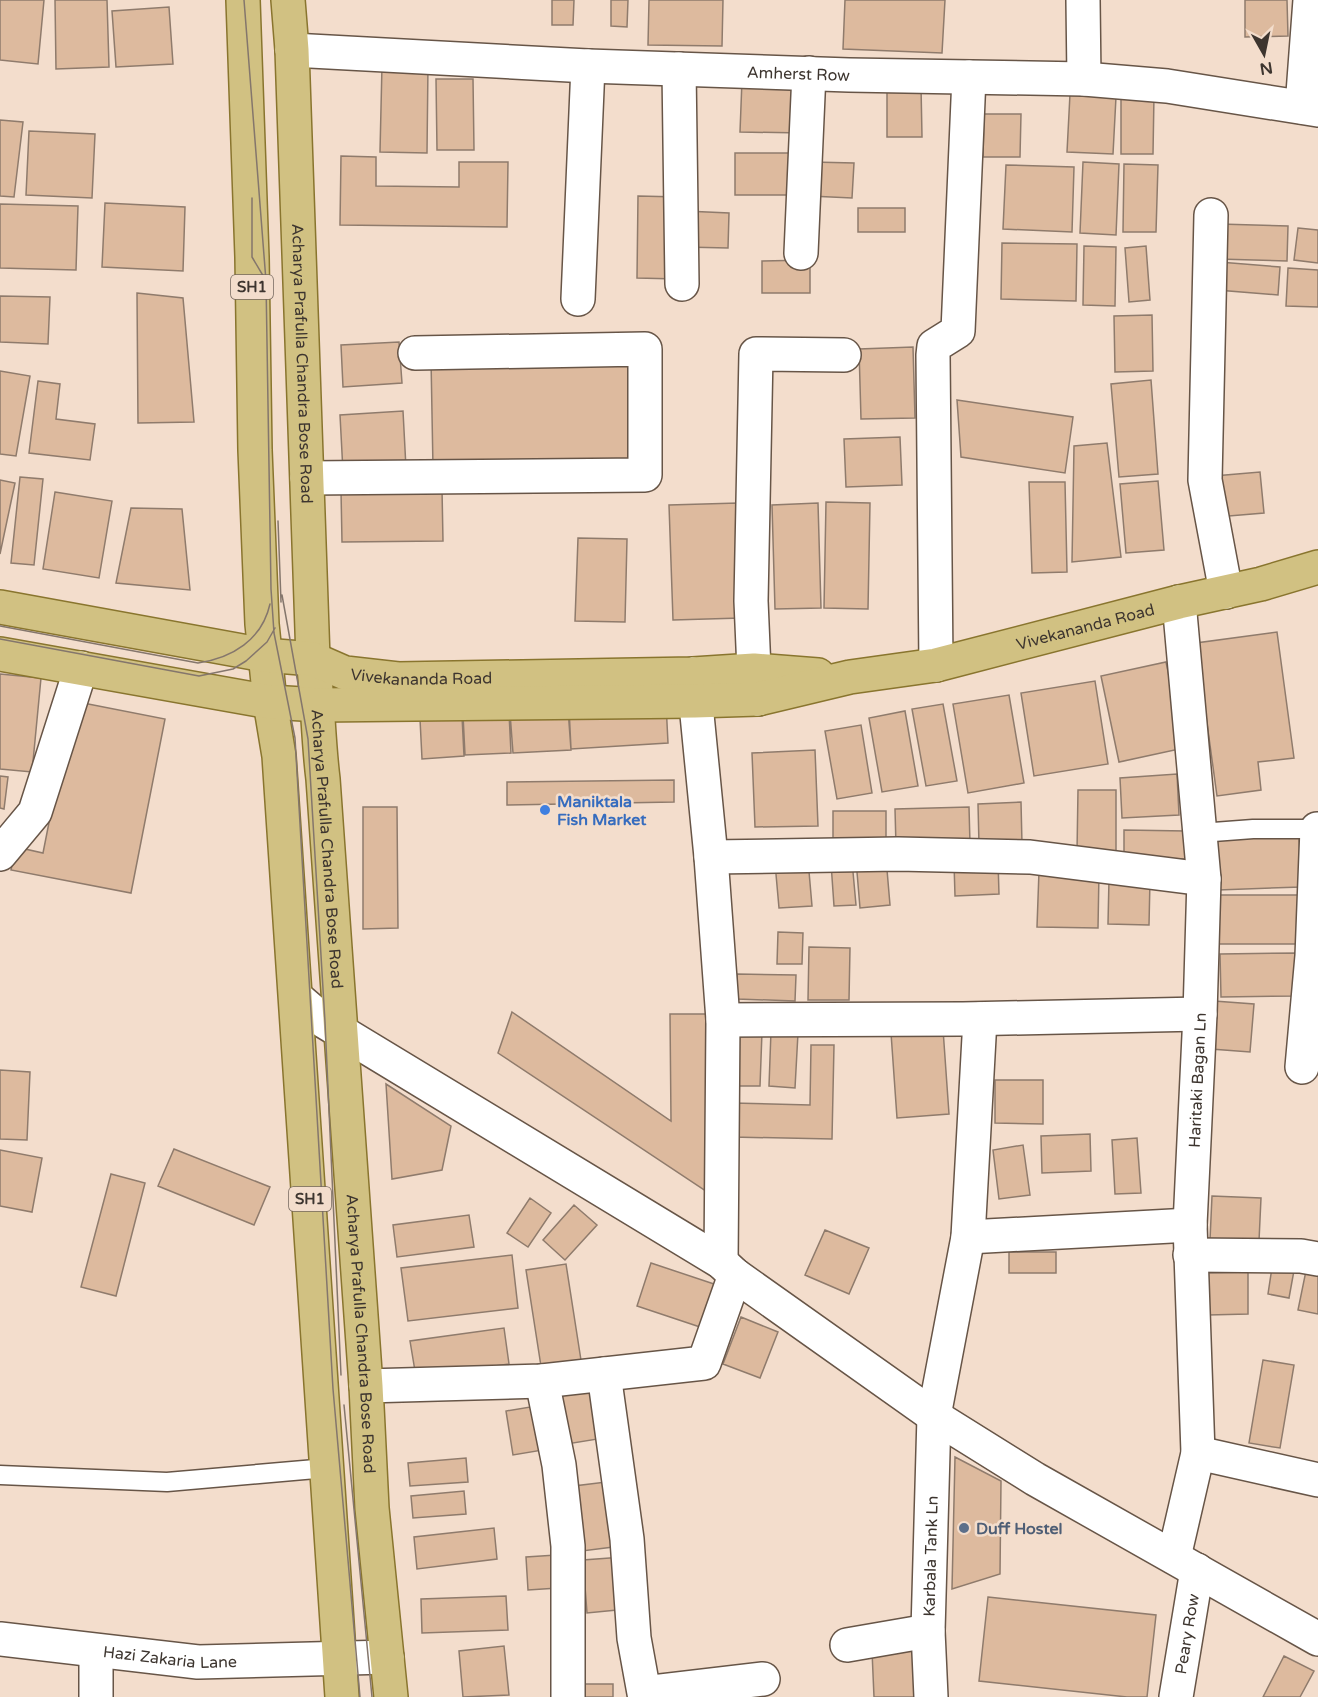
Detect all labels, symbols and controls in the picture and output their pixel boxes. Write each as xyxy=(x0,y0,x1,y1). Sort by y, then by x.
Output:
north arrow xyxy=(1234,24,1294,84)
text: N xyxy=(1258,57,1274,79)
street label: Amherst Row xyxy=(747,62,851,86)
street label: Acharya Prafulla Chandra Bose Road xyxy=(287,223,317,504)
road number: SH1 xyxy=(231,275,273,299)
street label: Vivekananda Road xyxy=(1014,600,1157,655)
street label: Vivekananda Road xyxy=(349,665,492,690)
street label: Acharya Prafulla Chandra Bose Road xyxy=(306,709,347,989)
place label: Maniktala Fish Market xyxy=(557,792,647,830)
marker: Maniktala Fish Market xyxy=(538,803,552,817)
street label: Haritaki Bagan Ln xyxy=(1185,1012,1211,1148)
road number: SH1 xyxy=(289,1187,331,1211)
street label: Acharya Prafulla Chandra Bose Road xyxy=(341,1193,379,1474)
street label: Karbala Tank Ln xyxy=(919,1495,943,1617)
place label: Duff Hostel xyxy=(976,1519,1062,1539)
marker: Duff Hostel xyxy=(957,1521,971,1535)
street label: Peary Row xyxy=(1171,1592,1204,1676)
street label: Hazi Zakaria Lane xyxy=(102,1642,237,1673)

